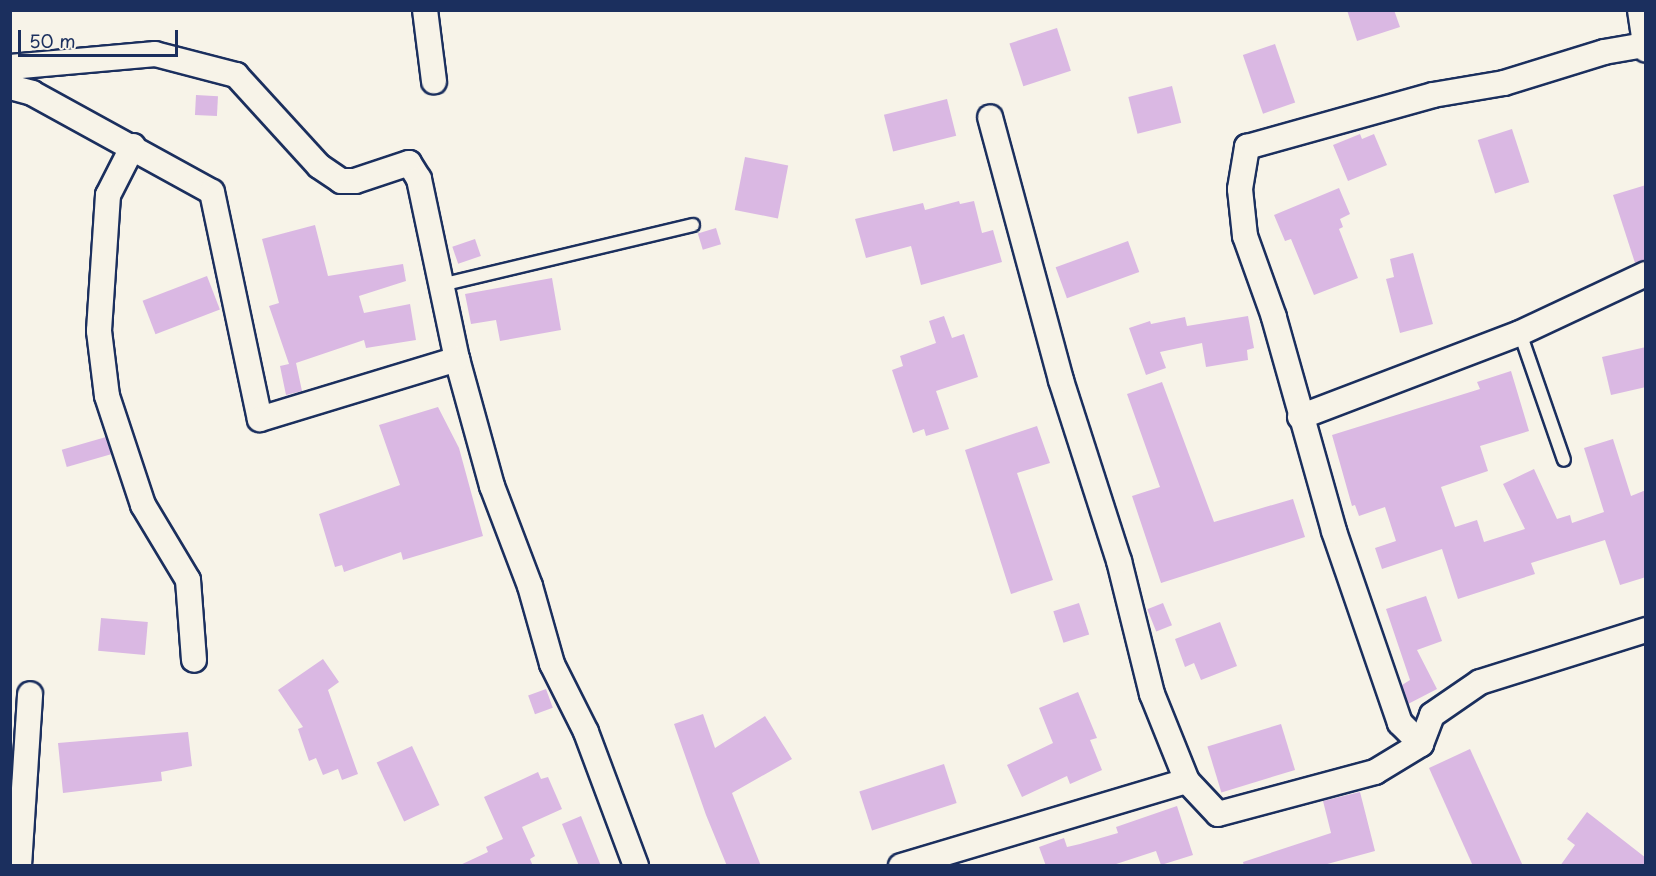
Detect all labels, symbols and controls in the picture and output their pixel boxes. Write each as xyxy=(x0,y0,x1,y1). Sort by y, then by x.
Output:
scale bar xyxy=(21,18,182,56)
text: 50 m xyxy=(29,27,76,54)

